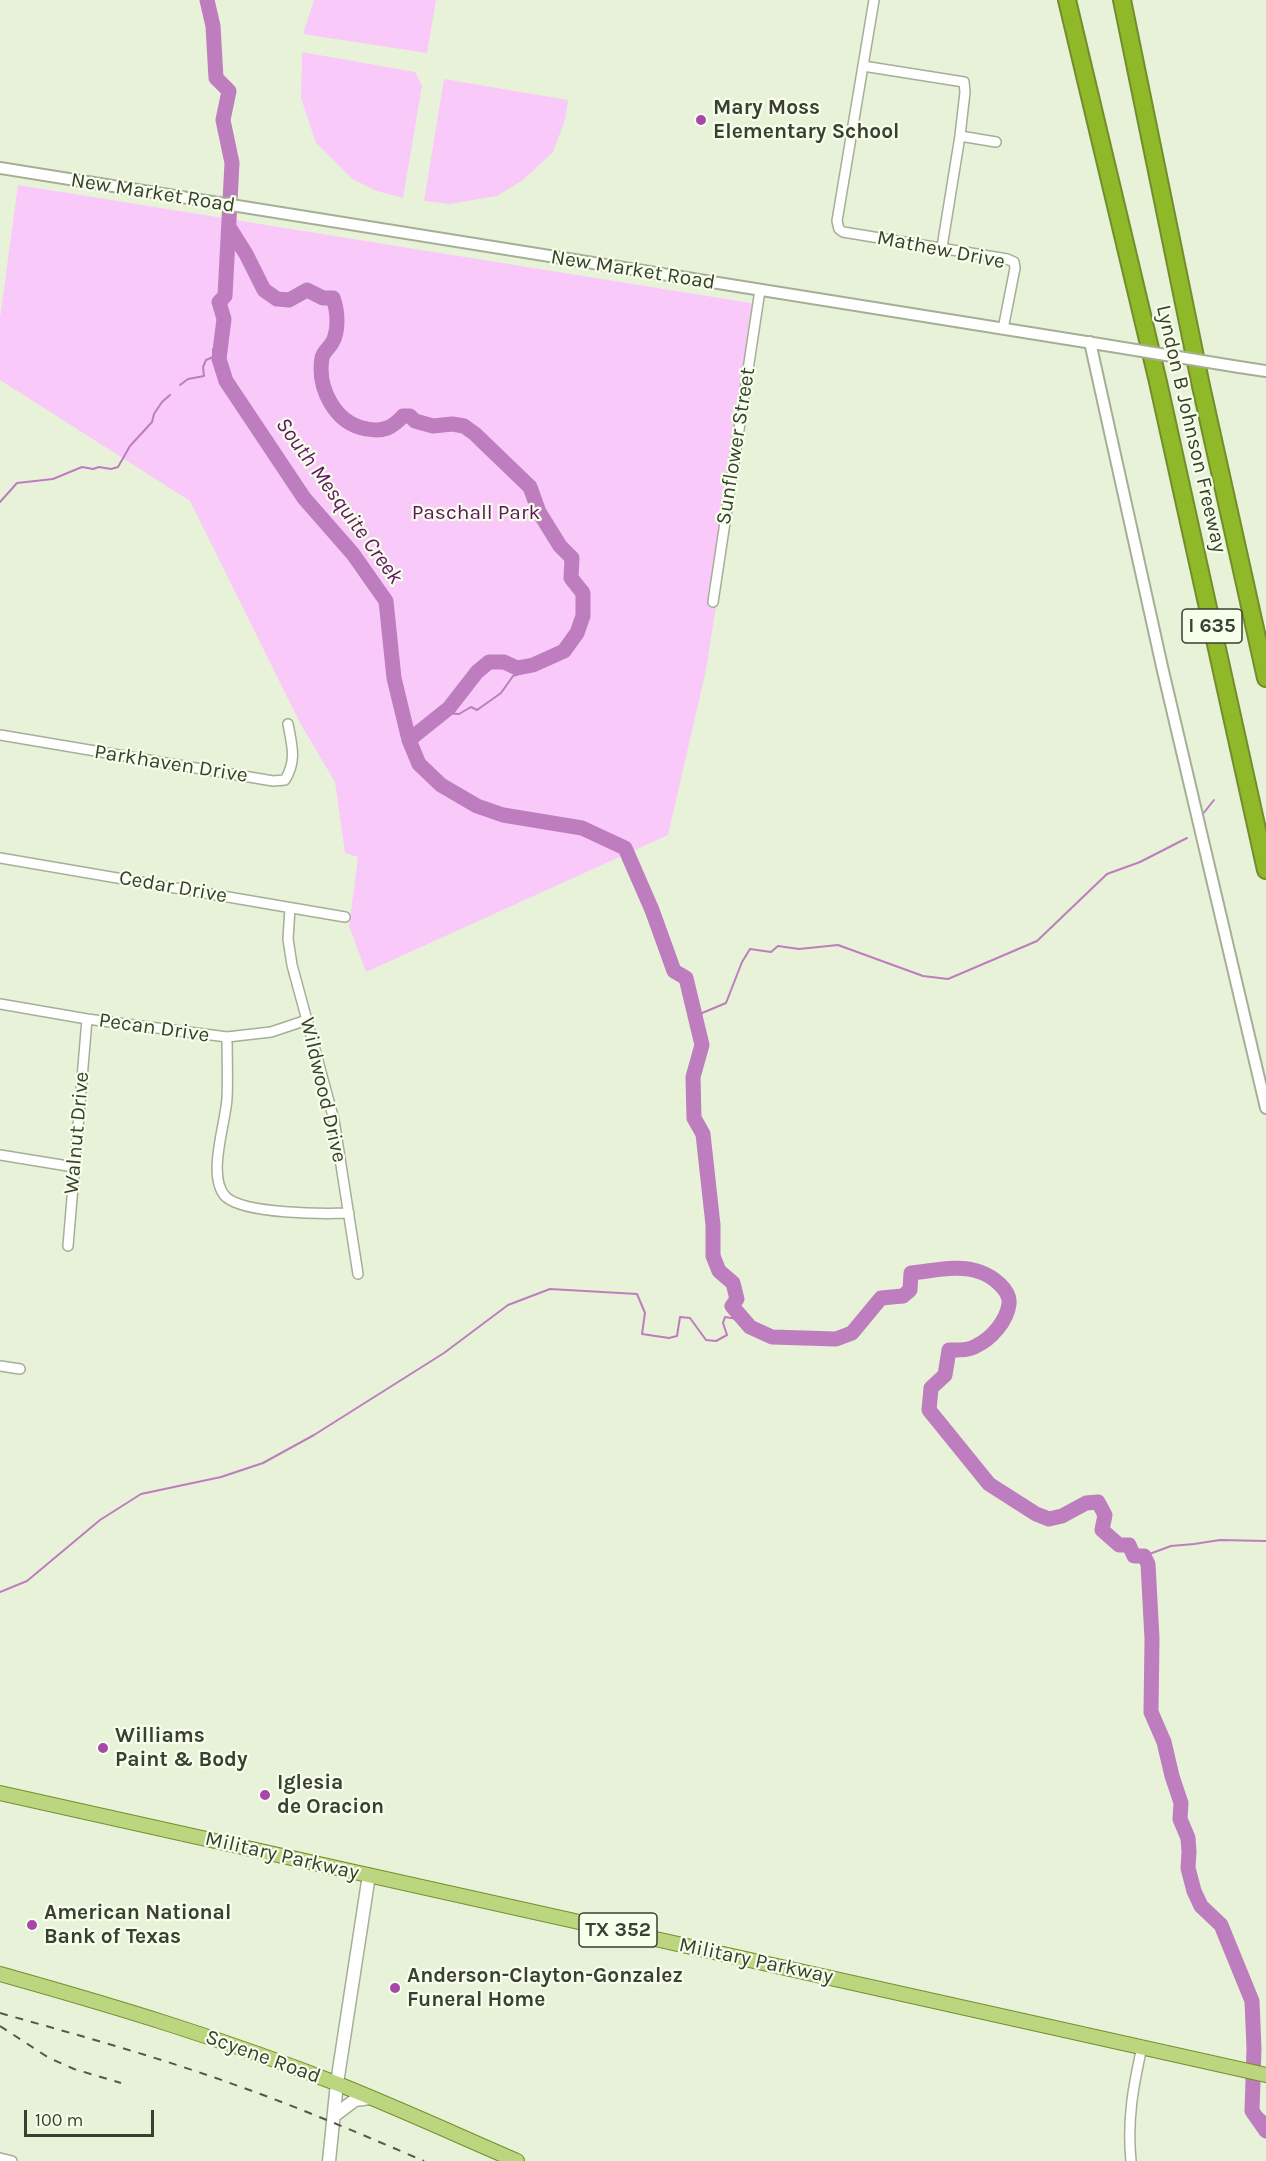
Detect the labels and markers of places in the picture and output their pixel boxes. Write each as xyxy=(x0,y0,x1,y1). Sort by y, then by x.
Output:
place label: Mary Moss Elementary School xyxy=(713,95,899,145)
marker: Mary Moss Elementary School xyxy=(694,113,708,127)
place label: Williams Paint & Body xyxy=(115,1723,248,1773)
marker: Williams Paint & Body xyxy=(96,1741,110,1755)
place label: Iglesia de Oracion xyxy=(277,1770,384,1820)
marker: Iglesia de Oracion xyxy=(258,1788,272,1802)
place label: American National Bank of Texas xyxy=(44,1900,231,1950)
marker: American National Bank of Texas xyxy=(25,1918,39,1932)
place label: Anderson-Clayton-Gonzalez Funeral Home xyxy=(407,1963,683,2013)
marker: Anderson-Clayton-Gonzalez Funeral Home xyxy=(388,1981,402,1995)

